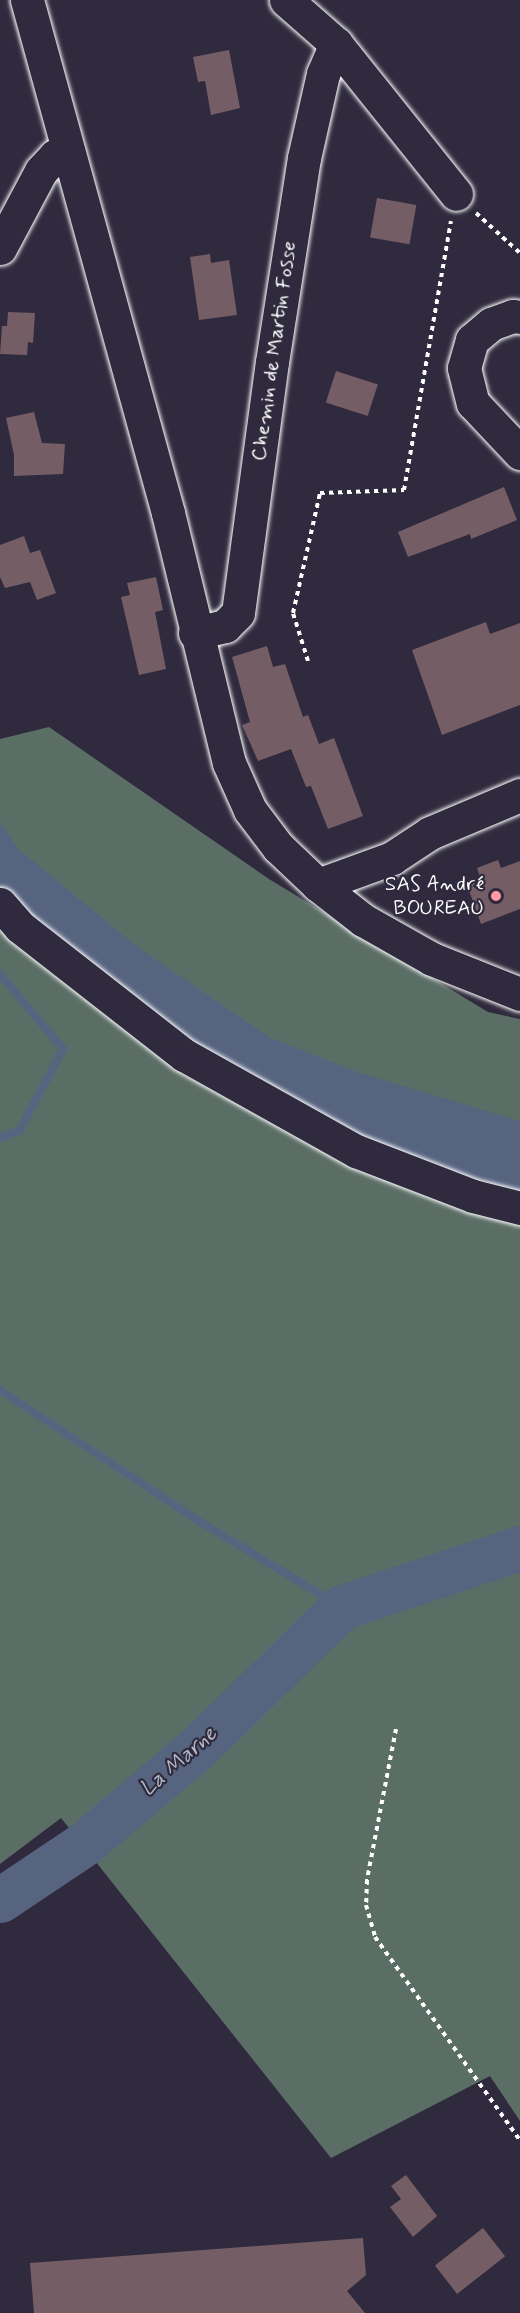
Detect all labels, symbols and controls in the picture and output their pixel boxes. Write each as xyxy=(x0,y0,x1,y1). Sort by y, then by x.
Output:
street label: Chemin de Martin Fosse xyxy=(246,240,302,462)
place label: SAS André BOUREAU xyxy=(388,871,484,921)
marker: SAS André BOUREAU xyxy=(489,889,503,903)
water label: La Marne xyxy=(134,1720,224,1804)

